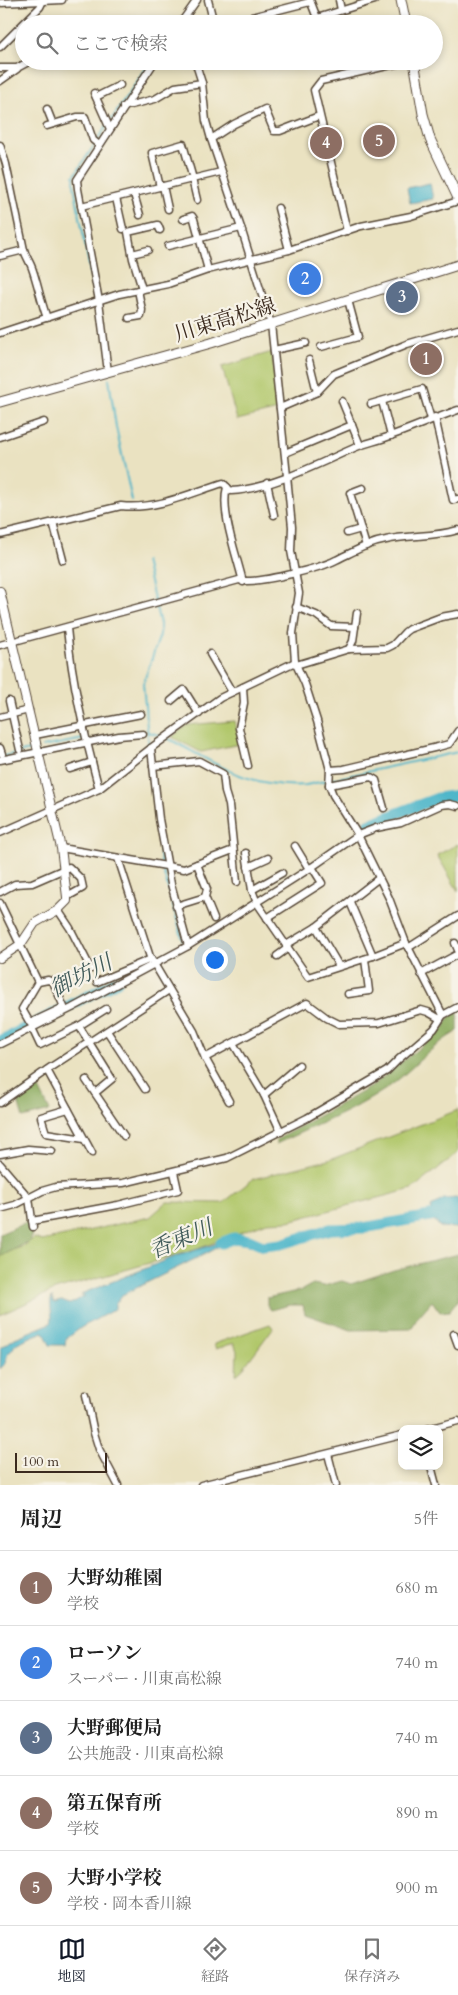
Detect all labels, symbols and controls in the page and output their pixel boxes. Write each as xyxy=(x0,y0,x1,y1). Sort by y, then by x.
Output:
search box xyxy=(15,15,443,70)
icon: search xyxy=(33,29,61,57)
text: ここで検索 xyxy=(73,31,168,57)
pin: 5 xyxy=(363,122,395,160)
pin: 4 xyxy=(310,124,342,162)
pin: 2 xyxy=(289,260,321,298)
pin: 3 xyxy=(386,278,418,316)
street label: 川東高松線 xyxy=(171,291,279,349)
pin: 1 xyxy=(410,340,442,378)
water label: 御坊川 xyxy=(45,947,119,1004)
your location xyxy=(202,947,228,973)
water label: 香東川 xyxy=(145,1212,219,1266)
map controls xyxy=(398,1425,443,1470)
button: layers xyxy=(398,1425,443,1470)
scale bar xyxy=(15,1450,108,1473)
text: 100 m xyxy=(22,1452,59,1471)
text: 周辺 xyxy=(20,1505,62,1534)
text: 5件 xyxy=(414,1508,438,1530)
text: 大野幼稚園 xyxy=(67,1565,162,1591)
text: 1 xyxy=(32,1577,40,1599)
text: 680 m xyxy=(396,1577,438,1599)
text: 学校 xyxy=(67,1593,99,1615)
text: ローソン xyxy=(67,1640,142,1666)
text: 2 xyxy=(32,1652,40,1674)
text: 740 m xyxy=(396,1652,438,1674)
text: スーパー · 川東高松線 xyxy=(67,1668,222,1690)
text: 大野郵便局 xyxy=(67,1715,162,1741)
text: 3 xyxy=(32,1727,40,1749)
text: 740 m xyxy=(396,1727,438,1749)
text: 公共施設 · 川東高松線 xyxy=(67,1743,224,1765)
text: 第五保育所 xyxy=(67,1790,162,1816)
text: 4 xyxy=(32,1802,40,1824)
text: 890 m xyxy=(396,1802,438,1824)
text: 学校 xyxy=(67,1818,99,1840)
text: 大野小学校 xyxy=(67,1865,162,1891)
text: 5 xyxy=(32,1877,40,1899)
text: 900 m xyxy=(396,1877,438,1899)
text: 学校 · 岡本香川線 xyxy=(67,1893,192,1915)
tab: 地図 xyxy=(58,1935,86,1986)
tab: 経路 xyxy=(201,1935,229,1986)
tab: 保存済み xyxy=(344,1935,400,1986)

